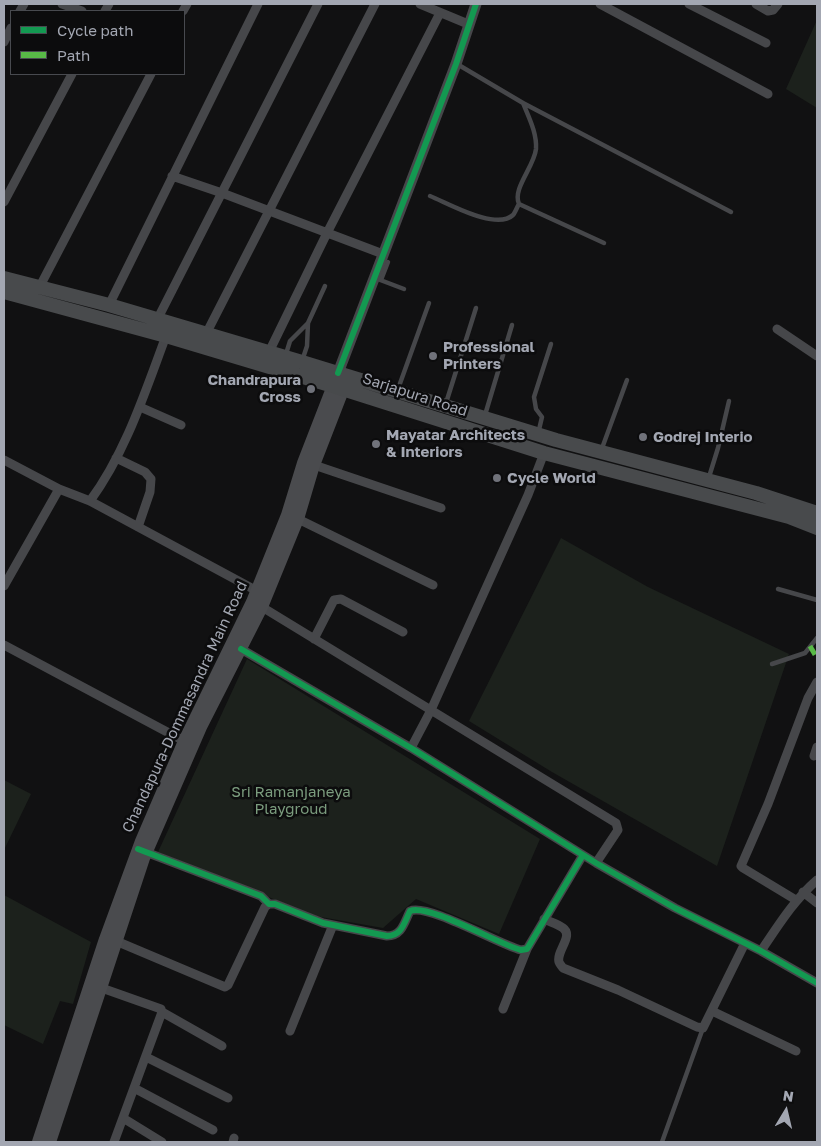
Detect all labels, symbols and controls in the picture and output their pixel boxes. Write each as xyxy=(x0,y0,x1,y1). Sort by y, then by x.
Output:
legend xyxy=(10,10,185,75)
text: Cycle path xyxy=(57,21,133,39)
text: Path xyxy=(57,46,90,64)
place label: Professional Printers xyxy=(443,338,535,373)
marker: Professional Printers xyxy=(427,350,439,362)
street label: Sarjapura Road xyxy=(360,370,470,420)
place label: Chandrapura Cross xyxy=(207,371,301,406)
marker: Chandrapura Cross xyxy=(305,383,317,395)
place label: Mayatar Architects & Interiors xyxy=(386,426,525,461)
place label: Godrej Interio xyxy=(653,428,753,446)
marker: Godrej Interio xyxy=(637,431,649,443)
marker: Mayatar Architects & Interiors xyxy=(370,438,382,450)
place label: Cycle World xyxy=(507,469,596,487)
marker: Cycle World xyxy=(491,472,503,484)
street label: Chandapura-Dommasandra Main Road xyxy=(119,578,251,836)
park label: Sri Ramanjaneya Playgroud xyxy=(231,783,351,818)
north arrow xyxy=(761,1086,811,1136)
text: N xyxy=(782,1086,795,1105)

